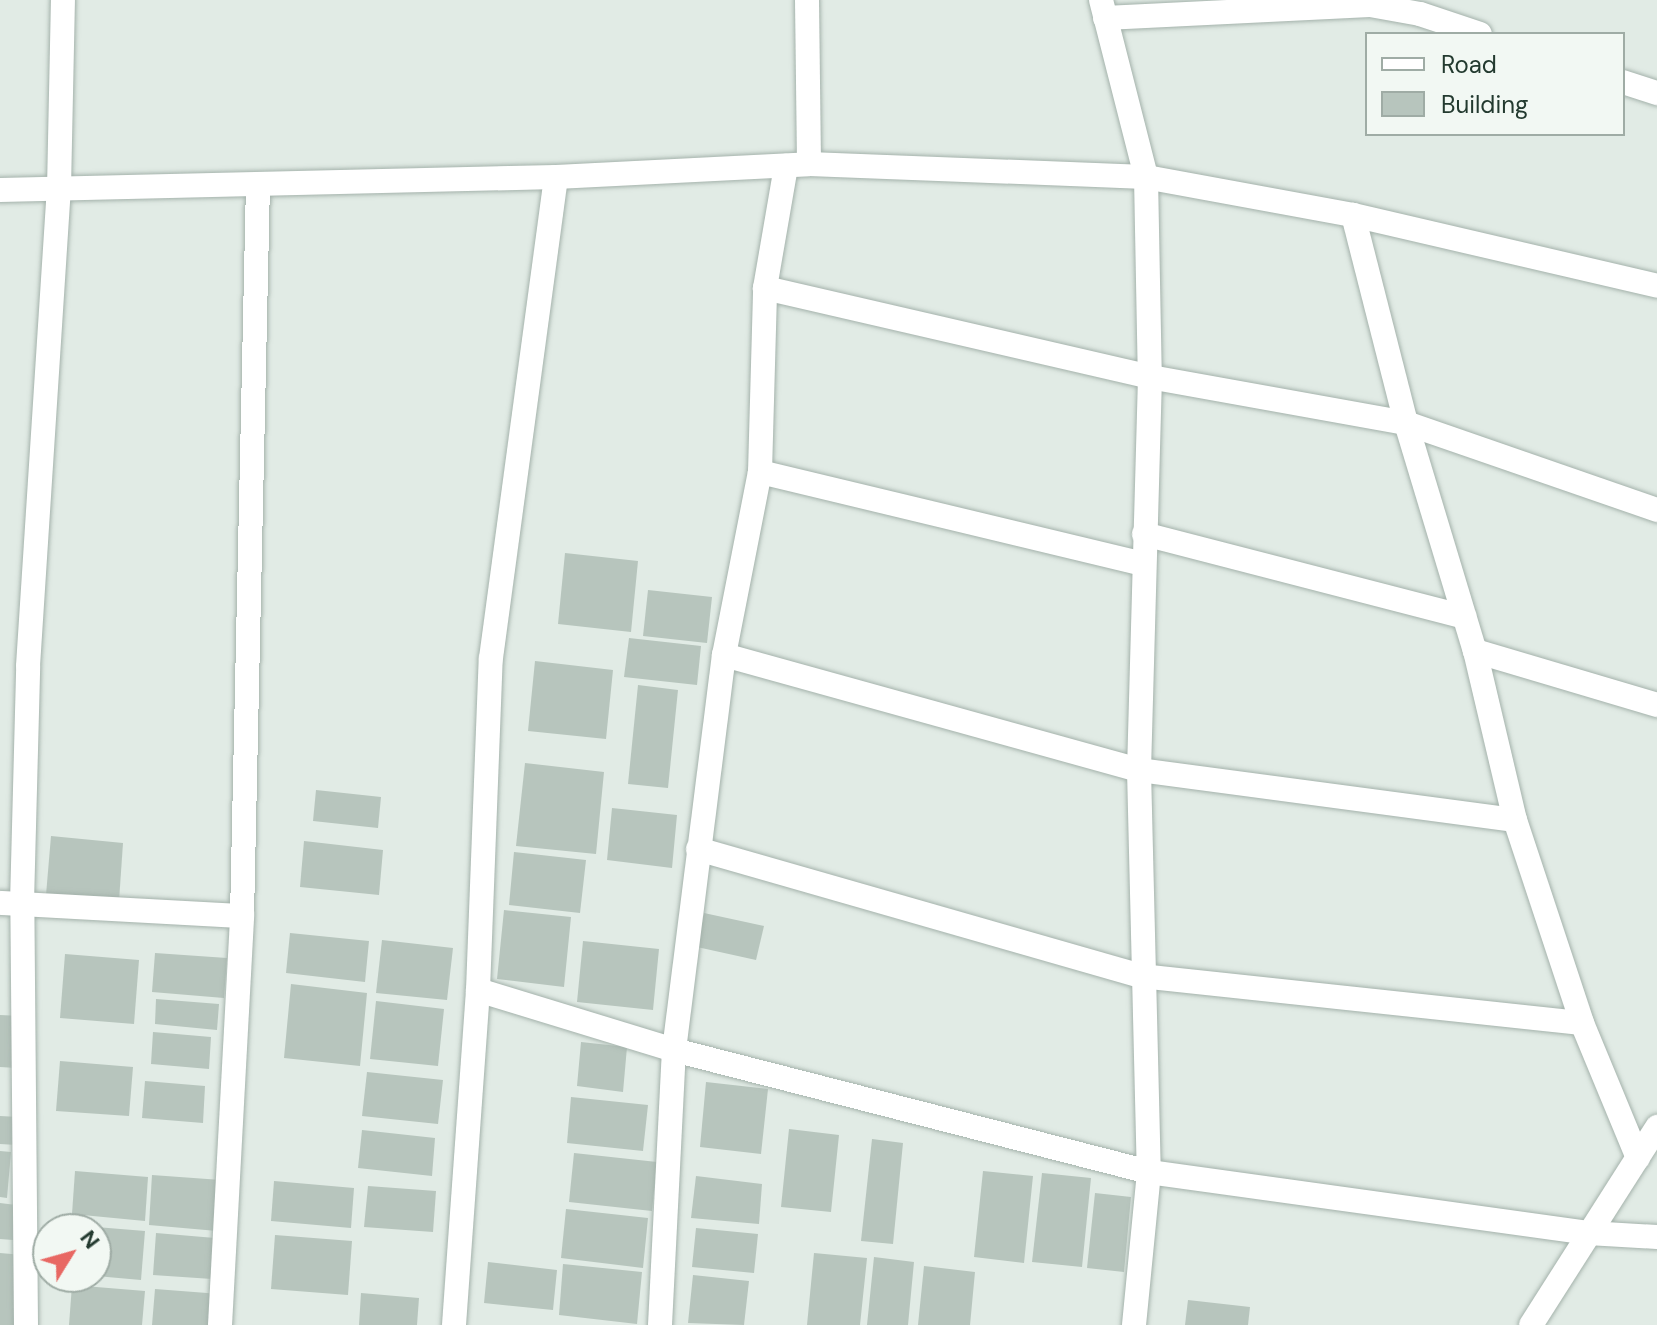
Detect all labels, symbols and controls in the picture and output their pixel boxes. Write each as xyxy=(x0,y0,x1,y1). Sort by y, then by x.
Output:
legend xyxy=(1365,32,1625,136)
text: Road xyxy=(1441,49,1497,80)
text: Building xyxy=(1441,89,1528,120)
north arrow xyxy=(32,1213,112,1293)
text: N xyxy=(74,1224,106,1255)

